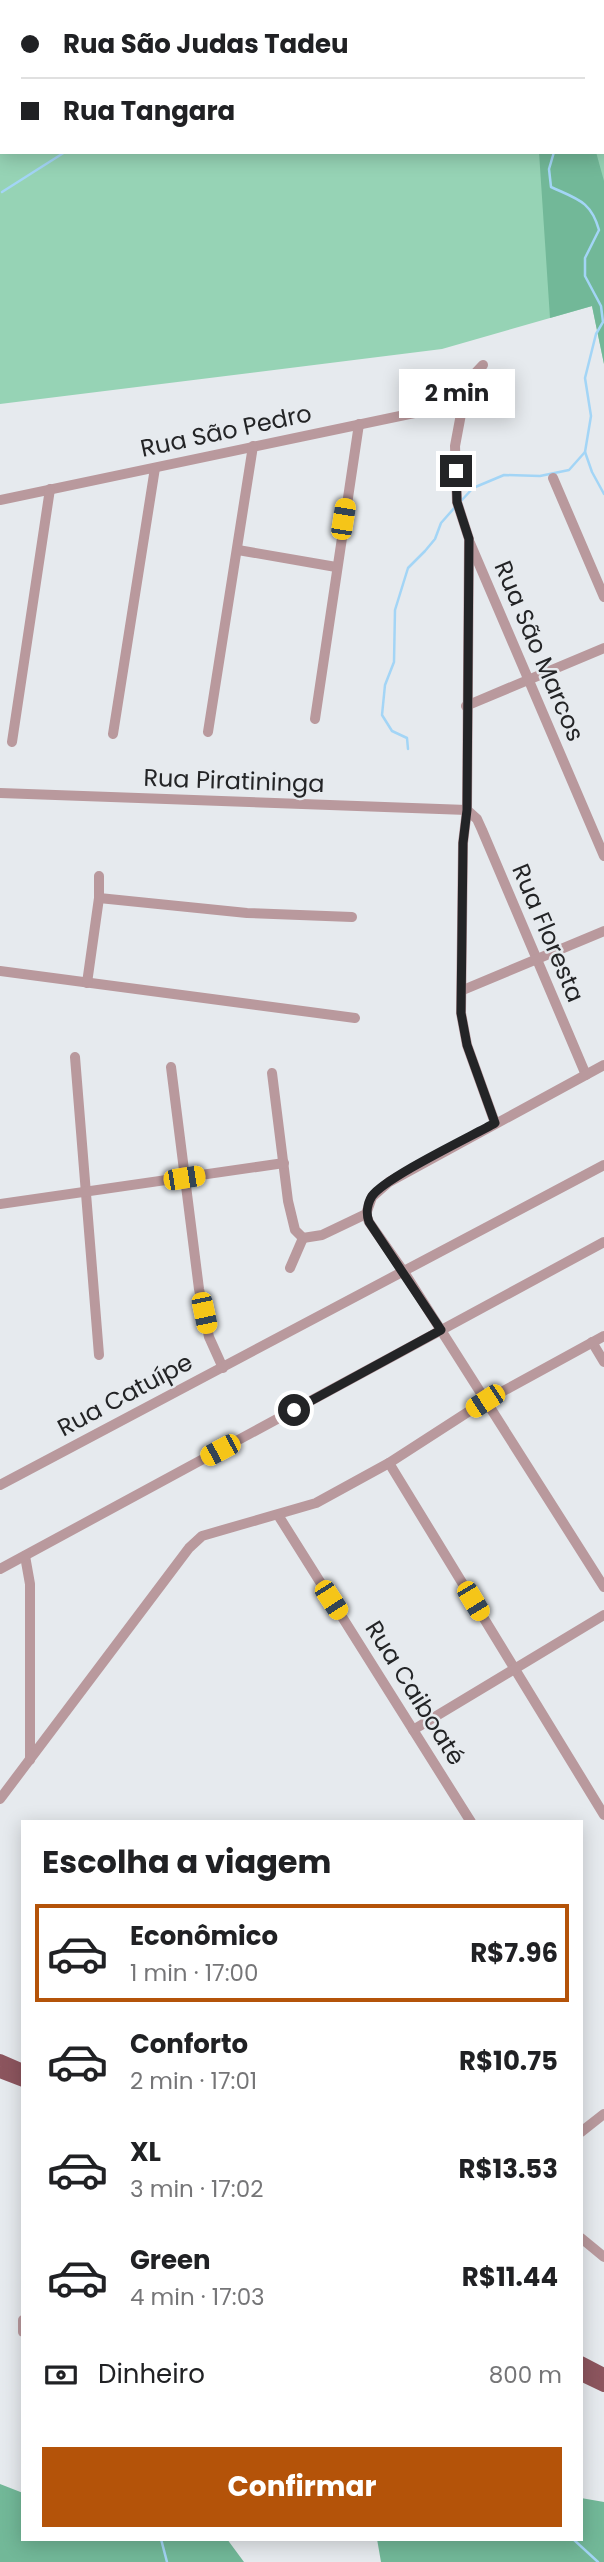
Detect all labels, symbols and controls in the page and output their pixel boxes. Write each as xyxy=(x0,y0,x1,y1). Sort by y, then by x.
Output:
text: Rua São Judas Tadeu xyxy=(63,26,348,62)
text: Rua Tangara xyxy=(63,93,235,129)
callout: 2 min xyxy=(398,370,514,419)
text: 2 min xyxy=(425,377,489,409)
street label: Rua São Pedro xyxy=(137,396,314,465)
route end xyxy=(440,455,472,487)
car xyxy=(330,497,357,541)
street label: Rua São Marcos xyxy=(487,556,592,746)
street label: Rua Piratininga xyxy=(143,761,325,800)
street label: Rua Floresta xyxy=(505,859,592,1007)
car xyxy=(162,1164,207,1192)
car xyxy=(190,1290,219,1336)
street label: Rua Catuípe xyxy=(51,1345,198,1444)
car xyxy=(462,1381,509,1421)
route start xyxy=(278,1394,310,1426)
car xyxy=(197,1431,244,1469)
car xyxy=(311,1577,352,1623)
car xyxy=(454,1578,493,1624)
street label: Rua Caiboaté xyxy=(358,1614,473,1771)
text: Escolha a viagem xyxy=(42,1839,331,1884)
text: Econômico xyxy=(130,1918,278,1954)
icon: car xyxy=(46,1922,109,1985)
text: R$7.96 xyxy=(470,1935,558,1971)
text: 1 min · 17:00 xyxy=(130,1957,258,1989)
text: Conforto xyxy=(130,2026,248,2062)
icon: car xyxy=(46,2030,109,2093)
text: R$10.75 xyxy=(459,2043,558,2079)
text: 2 min · 17:01 xyxy=(130,2065,257,2097)
text: XL xyxy=(130,2134,161,2170)
icon: car xyxy=(46,2138,109,2201)
text: R$13.53 xyxy=(458,2151,558,2187)
text: 3 min · 17:02 xyxy=(130,2173,263,2205)
text: Green xyxy=(130,2242,211,2278)
icon: car xyxy=(46,2246,109,2309)
text: R$11.44 xyxy=(462,2259,558,2295)
text: 4 min · 17:03 xyxy=(130,2281,265,2313)
icon: cash xyxy=(42,2356,80,2394)
text: Dinheiro xyxy=(98,2356,205,2392)
text: 800 m xyxy=(489,2359,562,2391)
button: Confirmar xyxy=(42,2447,562,2527)

